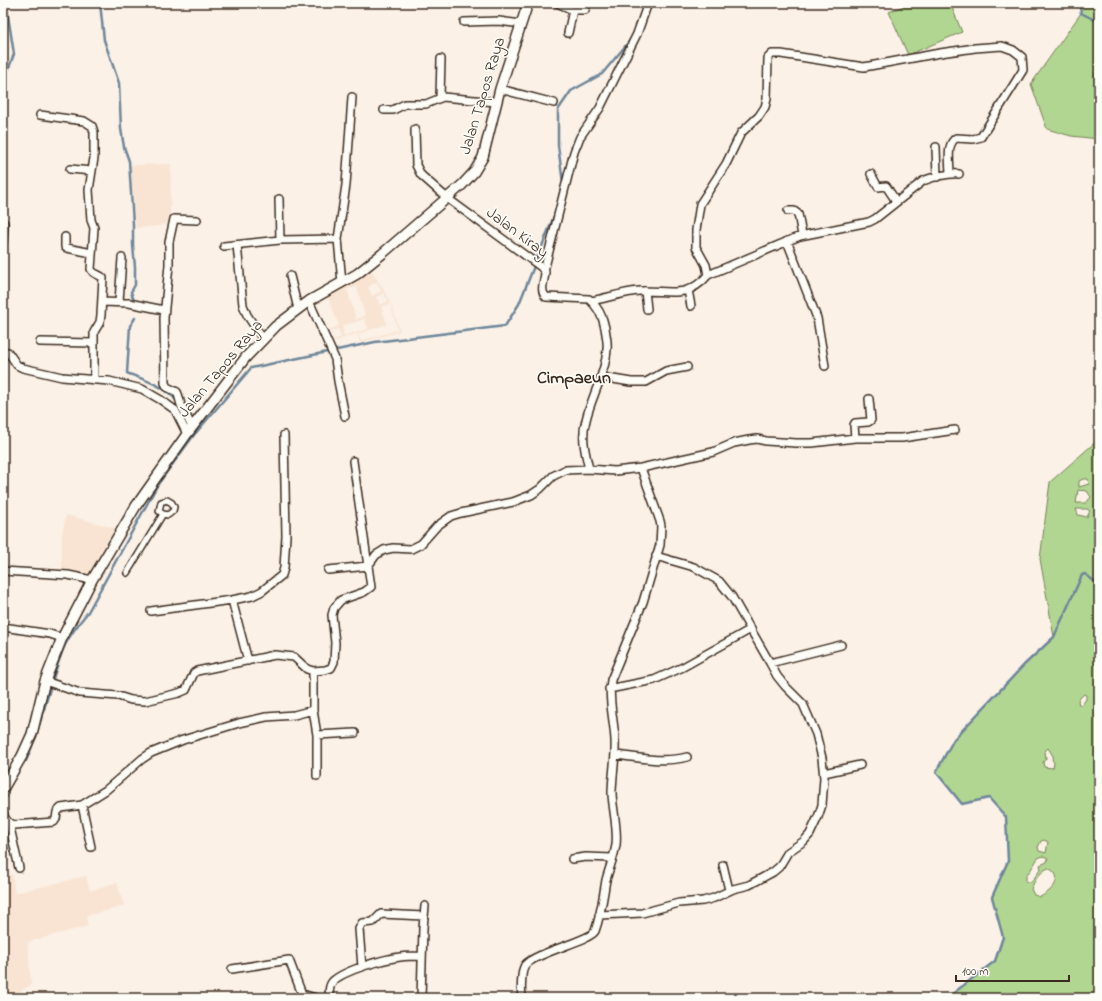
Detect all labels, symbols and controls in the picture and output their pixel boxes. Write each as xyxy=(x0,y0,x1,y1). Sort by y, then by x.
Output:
street label: Jalan Tapos Raya xyxy=(454,34,512,158)
street label: Jalan Kiray xyxy=(481,202,553,265)
street label: Jalan Tapos Raya xyxy=(173,315,269,423)
district label: Cimpaeun xyxy=(537,366,611,392)
scale bar xyxy=(956,957,1069,983)
text: 100 m xyxy=(962,963,989,981)

